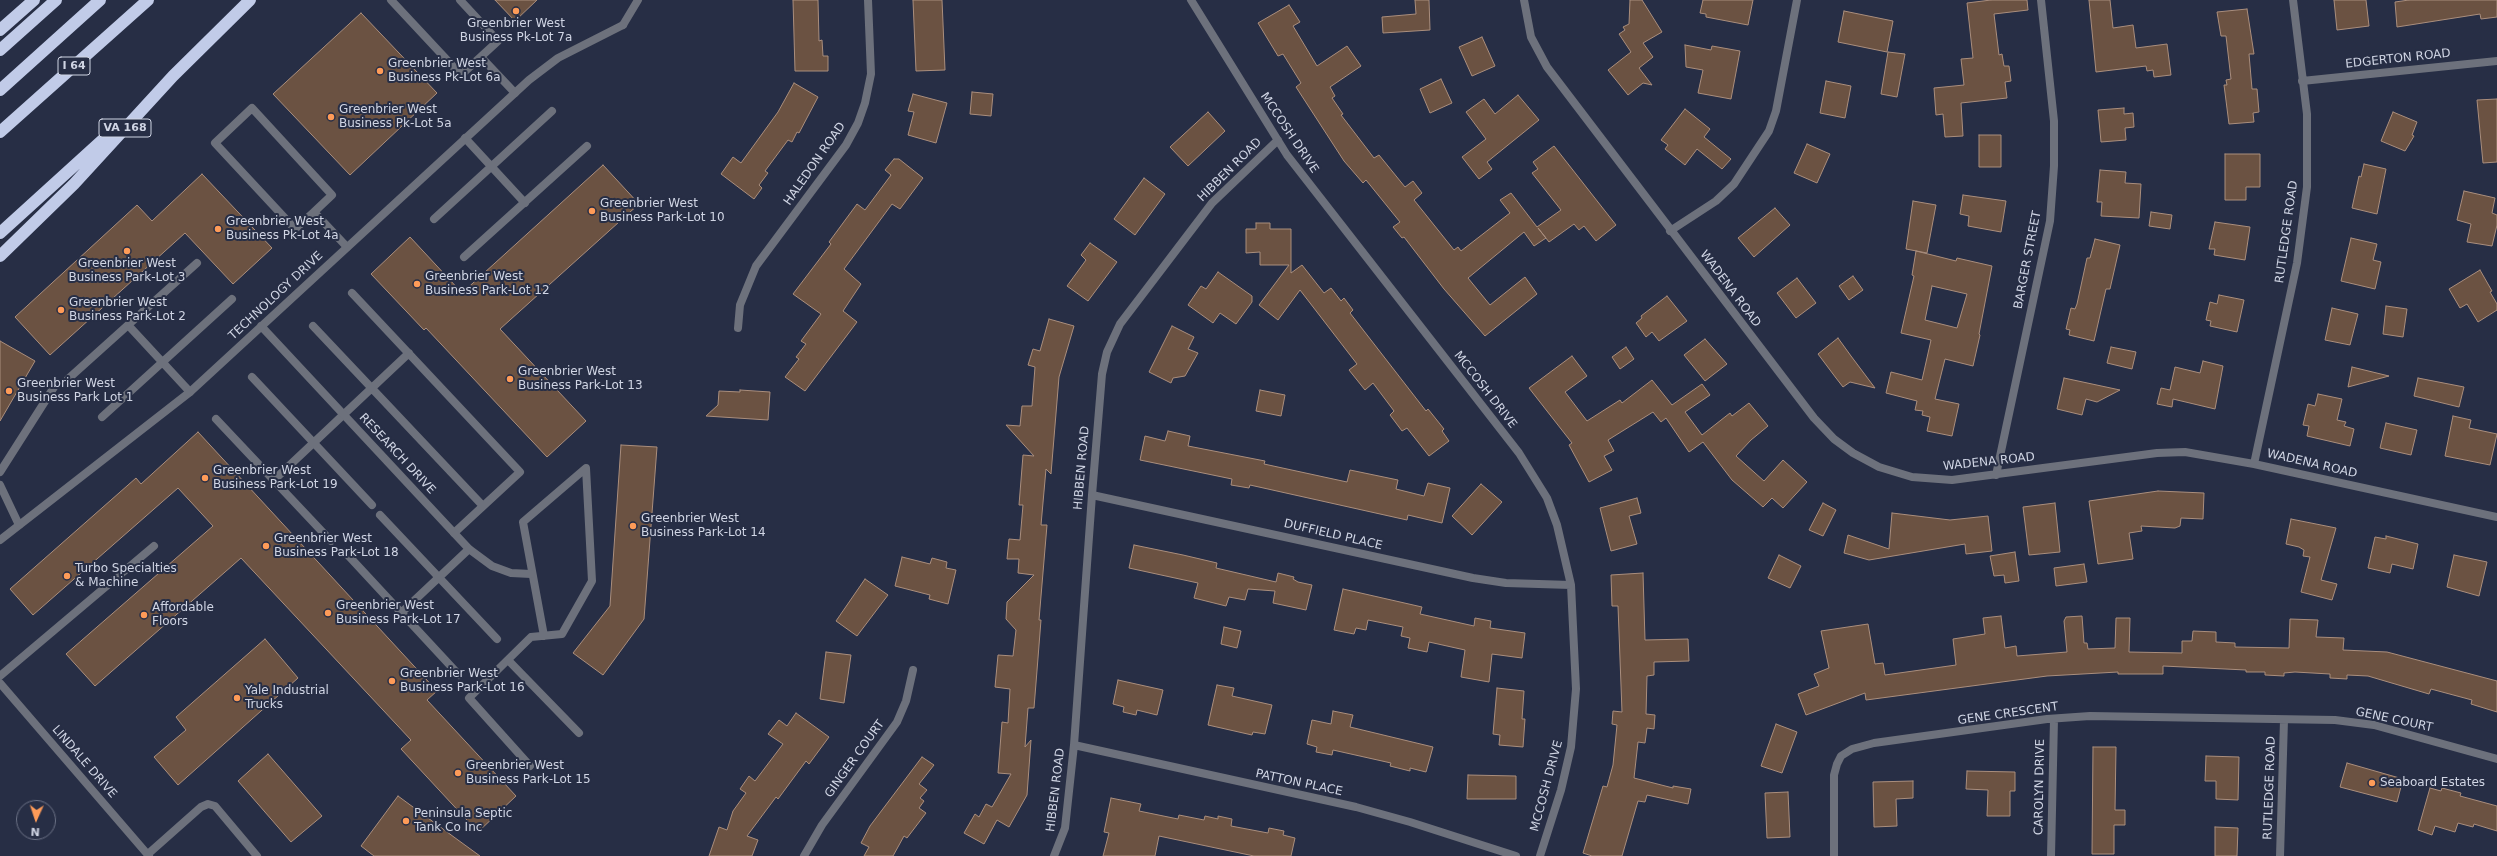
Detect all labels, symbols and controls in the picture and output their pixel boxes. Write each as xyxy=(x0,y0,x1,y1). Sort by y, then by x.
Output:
marker: Greenbrier West Business Pk-Lot 7a xyxy=(511,6,521,16)
place label: Greenbrier West Business Pk-Lot 7a xyxy=(460,17,572,45)
street label: EDGERTON ROAD xyxy=(2345,46,2451,72)
road number: I 64 xyxy=(58,57,90,75)
place label: Greenbrier West Business Pk-Lot 6a xyxy=(388,57,501,85)
marker: Greenbrier West Business Pk-Lot 6a xyxy=(375,66,385,76)
street label: MCCOSH DRIVE xyxy=(1257,90,1321,176)
place label: Greenbrier West Business Pk-Lot 5a xyxy=(339,103,452,131)
marker: Greenbrier West Business Pk-Lot 5a xyxy=(326,112,336,122)
road number: VA 168 xyxy=(99,119,151,137)
street label: HALEDON ROAD xyxy=(781,120,849,208)
street label: HIBBEN ROAD xyxy=(1195,135,1265,205)
street label: RUTLEDGE ROAD xyxy=(2273,180,2301,284)
place label: Greenbrier West Business Park-Lot 10 xyxy=(600,197,725,225)
marker: Greenbrier West Business Park-Lot 10 xyxy=(587,206,597,216)
street label: BARGER STREET xyxy=(2011,210,2045,310)
place label: Greenbrier West Business Pk-Lot 4a xyxy=(226,215,339,243)
marker: Greenbrier West Business Pk-Lot 4a xyxy=(213,224,223,234)
marker: Greenbrier West Business Park-Lot 3 xyxy=(122,246,132,256)
street label: WADENA ROAD xyxy=(1696,248,1764,330)
street label: TECHNOLOGY DRIVE xyxy=(226,249,326,343)
place label: Greenbrier West Business Park-Lot 3 xyxy=(69,257,185,285)
place label: Greenbrier West Business Park-Lot 12 xyxy=(425,270,550,298)
marker: Greenbrier West Business Park-Lot 12 xyxy=(412,279,422,289)
place label: Greenbrier West Business Park-Lot 2 xyxy=(69,296,186,324)
marker: Greenbrier West Business Park-Lot 2 xyxy=(56,305,66,315)
street label: MCCOSH DRIVE xyxy=(1450,349,1520,431)
place label: Greenbrier West Business Park-Lot 13 xyxy=(518,365,643,393)
marker: Greenbrier West Business Park-Lot 13 xyxy=(505,374,515,384)
place label: Greenbrier West Business Park Lot 1 xyxy=(17,377,133,405)
marker: Greenbrier West Business Park Lot 1 xyxy=(4,386,14,396)
street label: RESEARCH DRIVE xyxy=(356,411,438,497)
street label: HIBBEN ROAD xyxy=(1071,425,1093,511)
street label: WADENA ROAD xyxy=(2265,447,2359,481)
street label: WADENA ROAD xyxy=(1942,450,2036,474)
place label: Greenbrier West Business Park-Lot 19 xyxy=(213,464,338,492)
marker: Greenbrier West Business Park-Lot 19 xyxy=(200,473,210,483)
place label: Greenbrier West Business Park-Lot 14 xyxy=(641,512,766,540)
street label: DUFFIELD PLACE xyxy=(1282,517,1384,553)
marker: Greenbrier West Business Park-Lot 14 xyxy=(628,521,638,531)
place label: Greenbrier West Business Park-Lot 18 xyxy=(274,532,399,560)
marker: Greenbrier West Business Park-Lot 18 xyxy=(261,541,271,551)
place label: Turbo Specialties & Machine xyxy=(75,562,177,590)
marker: Turbo Specialties & Machine xyxy=(62,571,72,581)
place label: Greenbrier West Business Park-Lot 17 xyxy=(336,599,461,627)
place label: Affordable Floors xyxy=(152,601,214,629)
marker: Greenbrier West Business Park-Lot 17 xyxy=(323,608,333,618)
marker: Affordable Floors xyxy=(139,610,149,620)
place label: Greenbrier West Business Park-Lot 16 xyxy=(400,667,525,695)
marker: Greenbrier West Business Park-Lot 16 xyxy=(387,676,397,686)
place label: Yale Industrial Trucks xyxy=(245,684,329,712)
marker: Yale Industrial Trucks xyxy=(232,693,242,703)
street label: GENE CRESCENT xyxy=(1957,700,2059,728)
street label: GENE COURT xyxy=(2354,705,2434,735)
street label: GINGER COURT xyxy=(822,717,888,801)
street label: LINDALE DRIVE xyxy=(49,723,119,801)
street label: RUTLEDGE ROAD xyxy=(2261,736,2279,840)
street label: MCCOSH DRIVE xyxy=(1528,739,1566,833)
street label: CAROLYN DRIVE xyxy=(2032,739,2048,835)
street label: HIBBEN ROAD xyxy=(1044,747,1068,833)
place label: Greenbrier West Business Park-Lot 15 xyxy=(466,759,591,787)
street label: PATTON PLACE xyxy=(1254,767,1344,799)
marker: Greenbrier West Business Park-Lot 15 xyxy=(453,768,463,778)
place label: Seaboard Estates xyxy=(2380,776,2485,790)
marker: Seaboard Estates xyxy=(2367,778,2377,788)
north arrow xyxy=(16,800,56,840)
place label: Peninsula Septic Tank Co Inc xyxy=(414,807,512,835)
marker: Peninsula Septic Tank Co Inc xyxy=(401,816,411,826)
text: N xyxy=(30,825,40,838)

